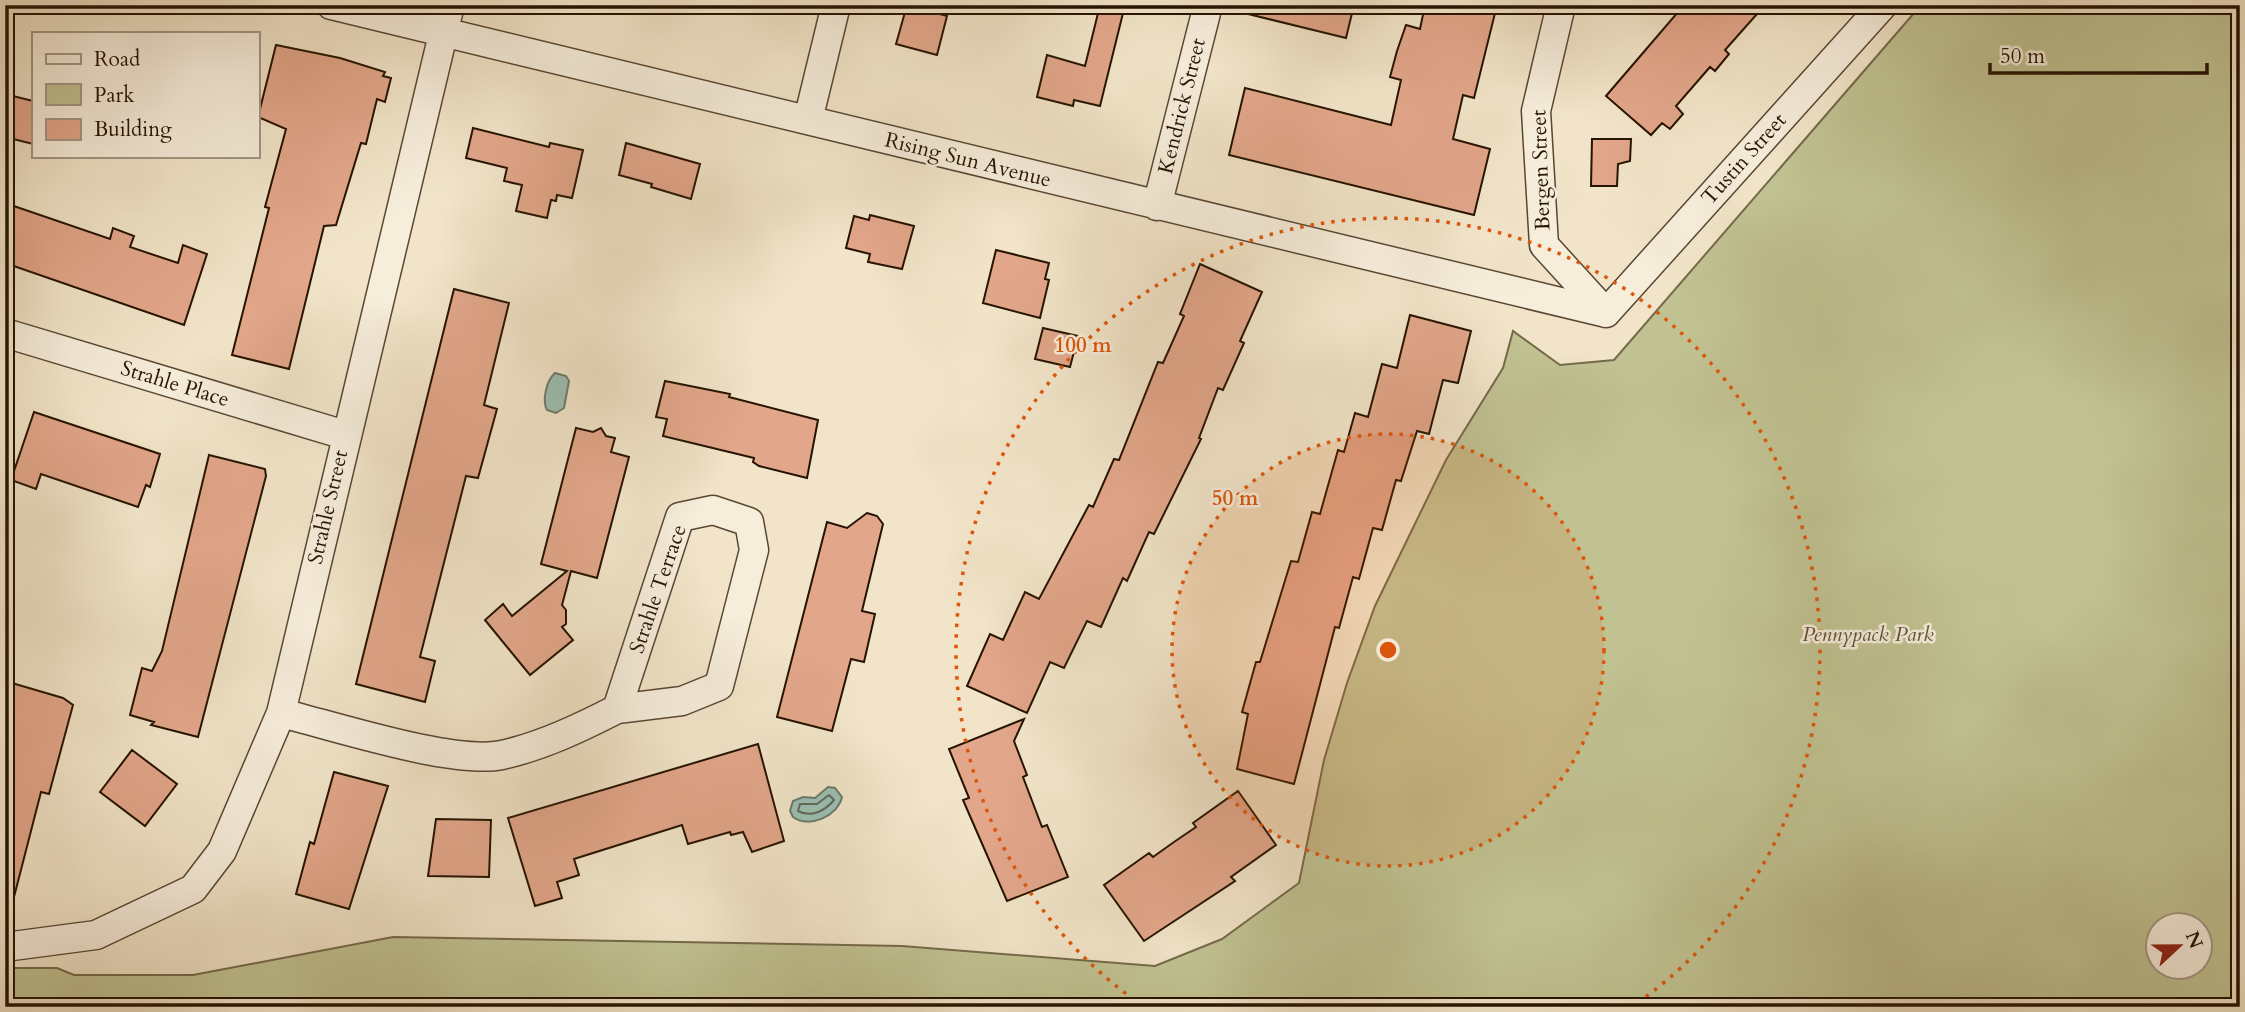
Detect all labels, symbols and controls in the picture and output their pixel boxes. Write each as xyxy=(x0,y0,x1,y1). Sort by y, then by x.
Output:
legend xyxy=(32,32,259,158)
scale bar xyxy=(1990,32,2206,76)
street label: Kendrick Street xyxy=(1151,35,1213,177)
text: 50 m xyxy=(2000,42,2045,71)
text: Road xyxy=(94,45,140,74)
text: Park xyxy=(94,81,135,110)
street label: Tustin Street xyxy=(1695,106,1793,211)
street label: Bergen Street xyxy=(1524,109,1558,231)
text: Building xyxy=(94,115,172,144)
street label: Rising Sun Avenue xyxy=(882,125,1054,195)
text: 100 m xyxy=(1054,331,1112,360)
street label: Strahle Place xyxy=(117,354,233,414)
street label: Strahle Street xyxy=(301,447,355,567)
text: 50 m xyxy=(1212,484,1259,513)
street label: Strahle Terrace xyxy=(622,521,694,657)
park label: Pennypack Park xyxy=(1802,620,1934,649)
centre of rings xyxy=(1376,638,1400,662)
north arrow xyxy=(2144,911,2214,981)
text: N xyxy=(2179,927,2209,953)

